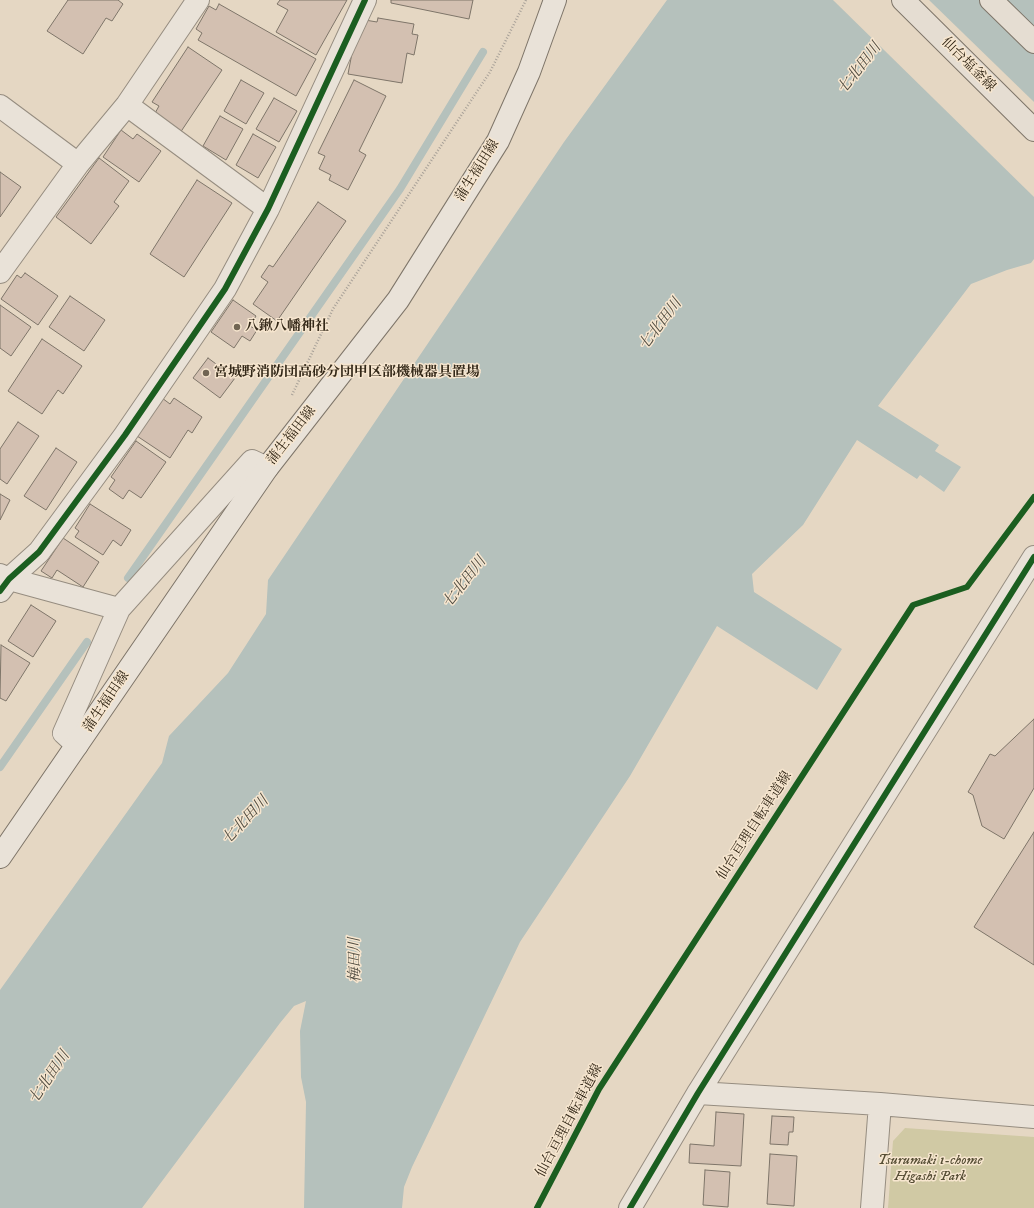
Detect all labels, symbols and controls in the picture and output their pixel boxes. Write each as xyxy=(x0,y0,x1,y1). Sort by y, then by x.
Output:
street label: 仙台塩釜線 xyxy=(937,34,999,96)
water label: 七北田川 xyxy=(834,40,886,98)
street label: 蒲生福田線 xyxy=(452,137,504,205)
water label: 七北田川 xyxy=(636,296,686,354)
place label: 八鍬八幡神社 xyxy=(245,319,329,335)
marker: 八鍬八幡神社 xyxy=(232,322,242,332)
place label: 宮城野消防団高砂分団甲区部機械器具置場 xyxy=(214,365,480,381)
marker: 宮城野消防団高砂分団甲区部機械器具置場 xyxy=(201,368,211,378)
street label: 蒲生福田線 xyxy=(264,403,320,469)
water label: 七北田川 xyxy=(439,554,491,612)
street label: 蒲生福田線 xyxy=(80,668,134,736)
street label: 仙台亘理自転車道線 xyxy=(714,769,796,883)
water label: 七北田川 xyxy=(219,793,273,849)
water label: 梅田川 xyxy=(347,937,365,983)
water label: 七北田川 xyxy=(26,1048,74,1108)
street label: 仙台亘理自転車道線 xyxy=(533,1061,607,1181)
park label: Tsurumaki 1-chome Higashi Park xyxy=(878,1153,982,1186)

